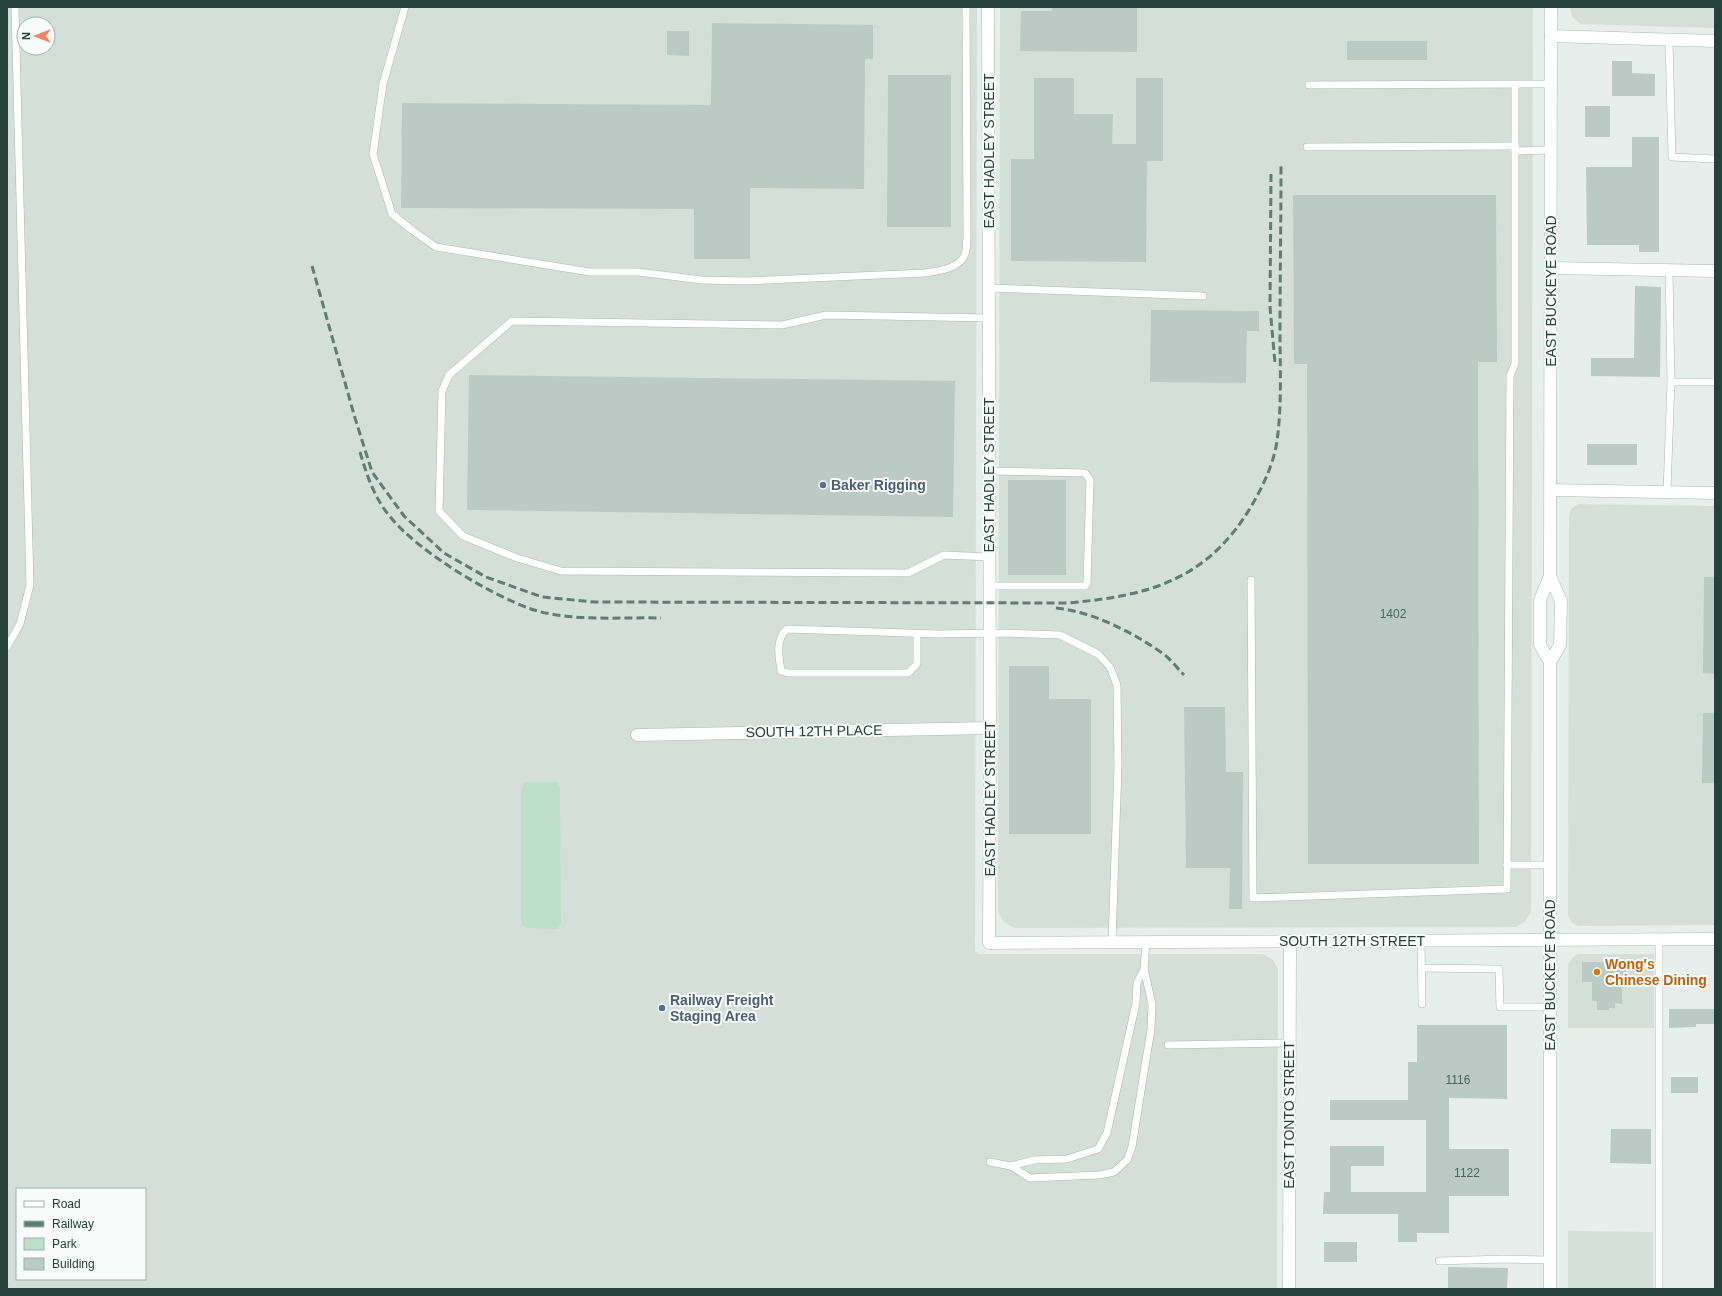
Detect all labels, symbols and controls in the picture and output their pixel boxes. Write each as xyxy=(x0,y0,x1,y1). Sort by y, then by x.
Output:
north arrow xyxy=(16,16,56,56)
text: N xyxy=(20,32,32,40)
street label: EAST HADLEY STREET xyxy=(981,73,997,229)
street label: EAST BUCKEYE ROAD xyxy=(1543,215,1559,367)
street label: EAST HADLEY STREET xyxy=(981,397,997,553)
place label: Baker Rigging xyxy=(831,477,926,493)
marker: Baker Rigging xyxy=(818,480,828,490)
house number: 1402 xyxy=(1380,607,1407,621)
street label: EAST HADLEY STREET xyxy=(982,721,998,877)
street label: SOUTH 12TH PLACE xyxy=(745,722,883,740)
street label: EAST BUCKEYE ROAD xyxy=(1542,899,1558,1051)
street label: SOUTH 12TH STREET xyxy=(1279,933,1426,949)
place label: Wong's Chinese Dining xyxy=(1605,956,1707,988)
marker: Wong's Chinese Dining xyxy=(1592,967,1602,977)
place label: Railway Freight Staging Area xyxy=(670,992,774,1024)
marker: Railway Freight Staging Area xyxy=(657,1003,667,1013)
street label: EAST TONTO STREET xyxy=(1281,1041,1297,1189)
house number: 1116 xyxy=(1446,1073,1471,1087)
house number: 1122 xyxy=(1454,1166,1480,1180)
legend xyxy=(16,1188,146,1280)
text: Road xyxy=(52,1197,81,1211)
text: Railway xyxy=(52,1217,94,1231)
text: Park xyxy=(52,1237,78,1251)
text: Building xyxy=(52,1257,95,1271)

